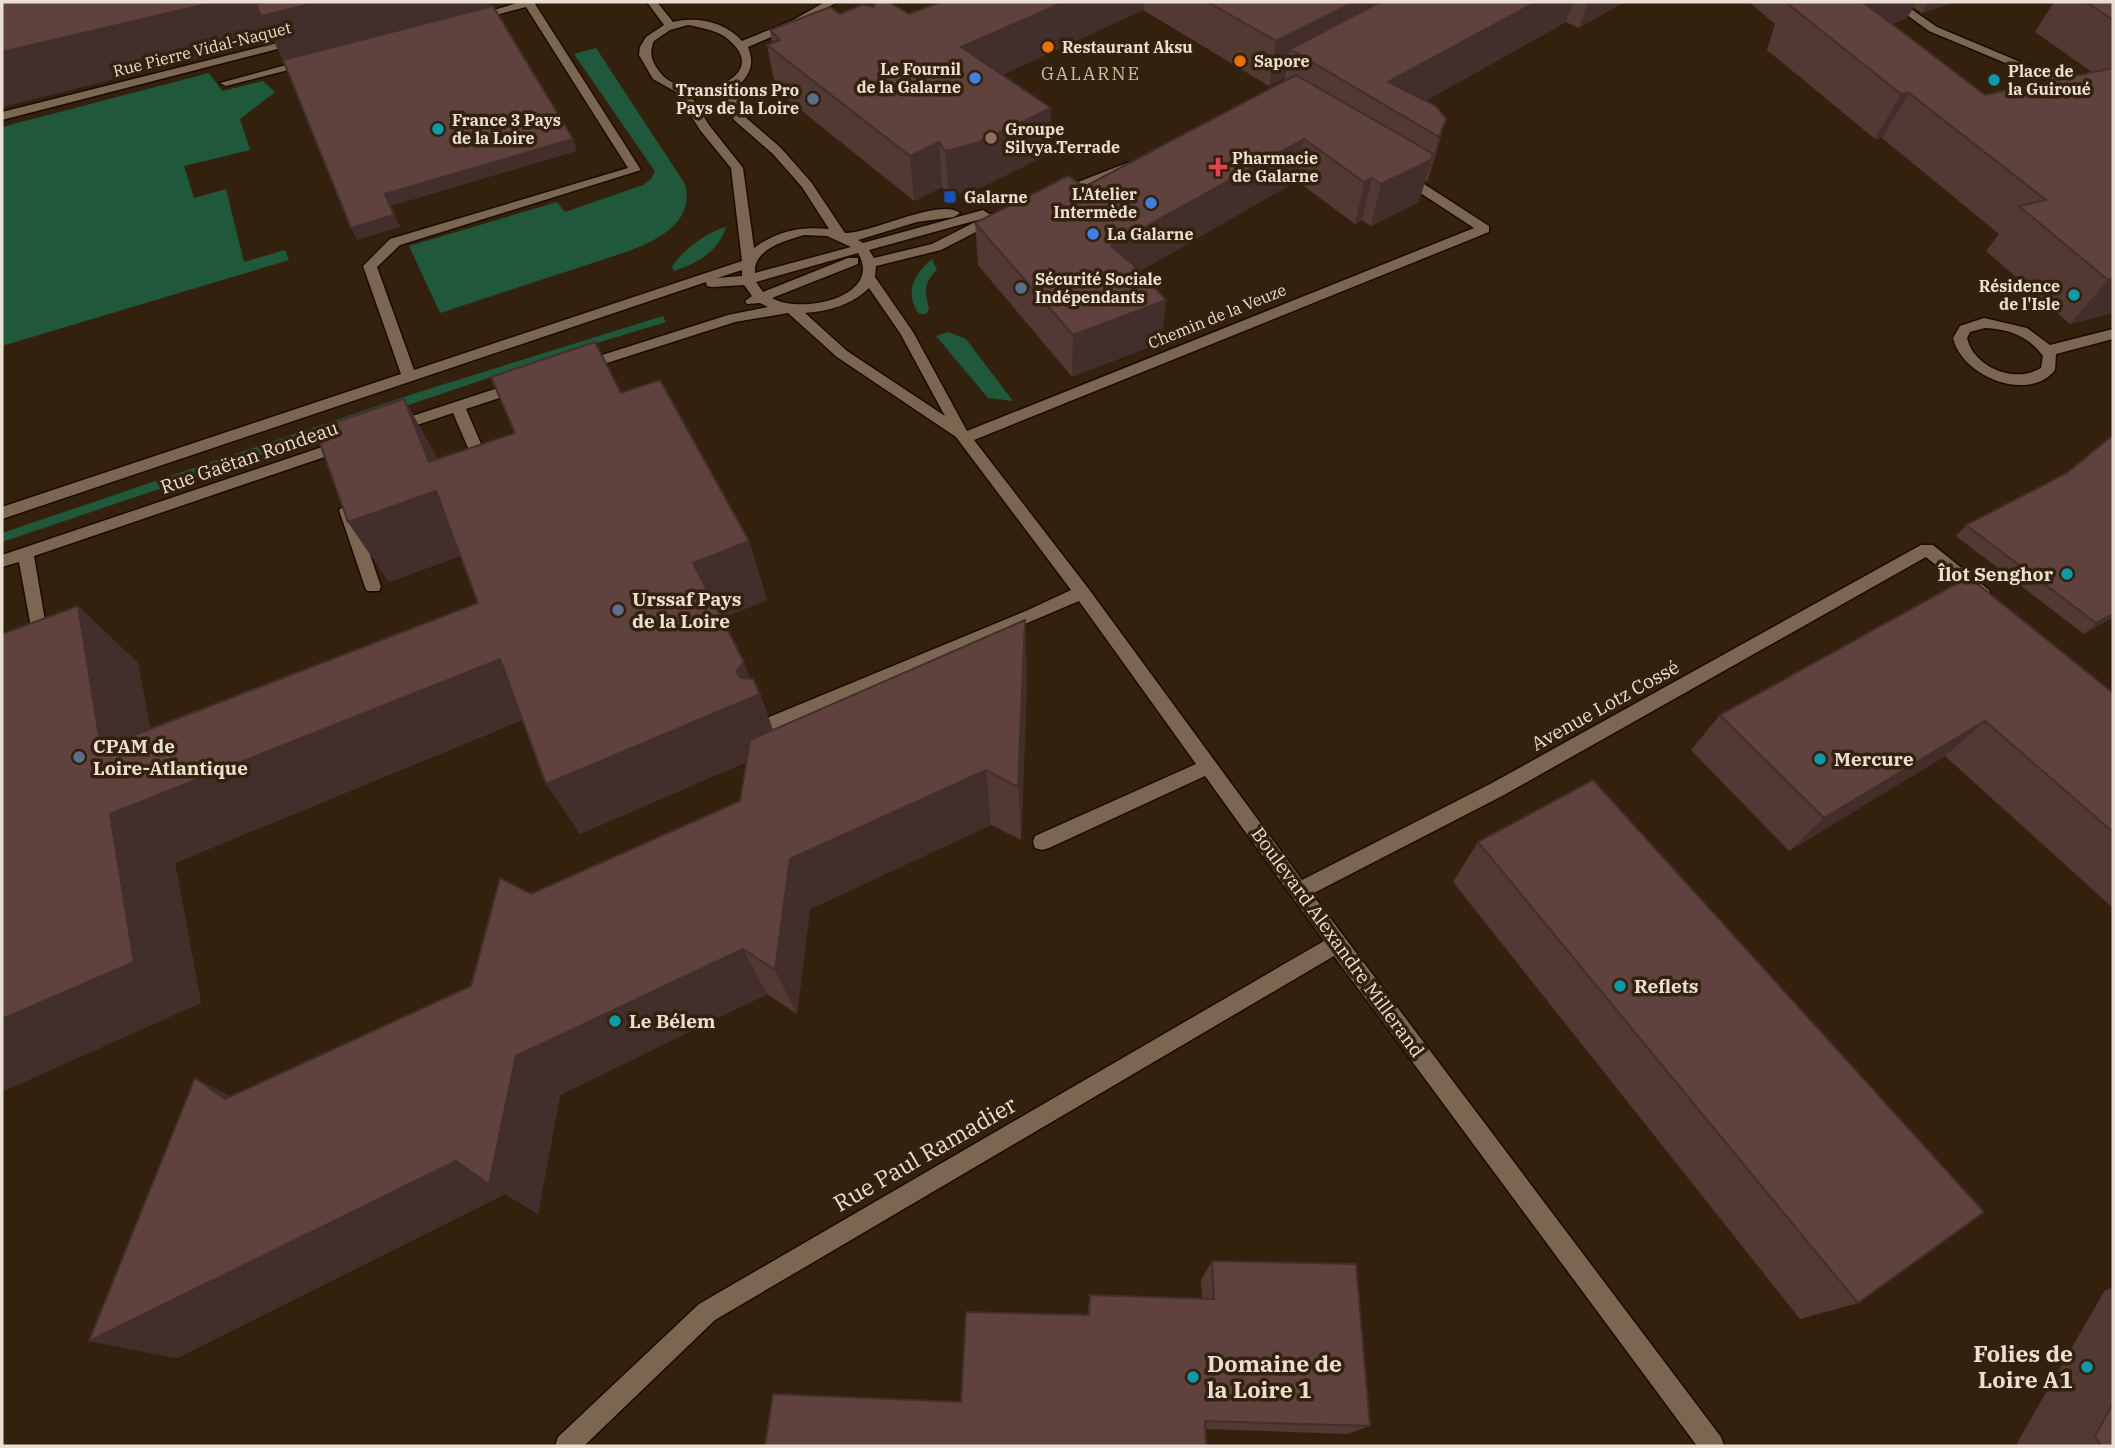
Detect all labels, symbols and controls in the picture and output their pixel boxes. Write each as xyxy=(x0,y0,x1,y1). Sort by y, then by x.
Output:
street label: Rue Pierre Vidal-Naquet xyxy=(111,17,293,81)
place label: Restaurant Aksu xyxy=(1062,37,1193,57)
marker: Restaurant Aksu xyxy=(1040,39,1056,55)
place label: Sapore xyxy=(1254,51,1310,71)
marker: Sapore xyxy=(1232,53,1248,69)
place label: Le Fournil de la Galarne xyxy=(856,59,961,97)
place label: Place de la Guiroué xyxy=(2008,61,2091,99)
district label: GALARNE xyxy=(1041,62,1141,85)
marker: Le Fournil de la Galarne xyxy=(967,70,983,86)
marker: Place de la Guiroué xyxy=(1986,72,2002,88)
place label: Transitions Pro Pays de la Loire xyxy=(676,80,799,118)
marker: Transitions Pro Pays de la Loire xyxy=(805,91,821,107)
place label: France 3 Pays de la Loire xyxy=(452,110,561,148)
place label: Groupe Silvya.Terrade xyxy=(1005,119,1120,157)
marker: France 3 Pays de la Loire xyxy=(430,121,446,137)
marker: Groupe Silvya.Terrade xyxy=(983,130,999,146)
place label: Pharmacie de Galarne xyxy=(1232,148,1318,186)
marker: Pharmacie de Galarne xyxy=(1210,159,1226,175)
place label: L'Atelier Intermède xyxy=(1053,184,1137,222)
place label: Galarne xyxy=(964,187,1028,207)
marker: Galarne xyxy=(942,189,958,205)
marker: L'Atelier Intermède xyxy=(1143,195,1159,211)
place label: La Galarne xyxy=(1107,224,1194,244)
marker: La Galarne xyxy=(1085,226,1101,242)
place label: Sécurité Sociale Indépendants xyxy=(1035,269,1162,307)
place label: Résidence de l'Isle xyxy=(1979,276,2060,314)
street label: Chemin de la Veuze xyxy=(1145,279,1289,353)
marker: Sécurité Sociale Indépendants xyxy=(1013,280,1029,296)
marker: Résidence de l'Isle xyxy=(2066,287,2082,303)
street label: Rue Gaëtan Rondeau xyxy=(157,415,341,499)
place label: Îlot Senghor xyxy=(1938,562,2054,586)
marker: Îlot Senghor xyxy=(2059,566,2075,582)
place label: Urssaf Pays de la Loire xyxy=(632,587,741,633)
marker: Urssaf Pays de la Loire xyxy=(610,602,626,618)
street label: Avenue Lotz Cossé xyxy=(1527,654,1683,756)
place label: CPAM de Loire-Atlantique xyxy=(93,734,248,780)
place label: Mercure xyxy=(1834,747,1914,771)
marker: CPAM de Loire-Atlantique xyxy=(71,749,87,765)
marker: Mercure xyxy=(1812,751,1828,767)
street label: Boulevard Alexandre Millerand xyxy=(1246,822,1430,1062)
place label: Reflets xyxy=(1634,974,1699,998)
marker: Reflets xyxy=(1612,978,1628,994)
place label: Le Bélem xyxy=(629,1009,715,1033)
marker: Le Bélem xyxy=(607,1013,623,1029)
street label: Rue Paul Ramadier xyxy=(828,1089,1021,1218)
place label: Folies de Loire A1 xyxy=(1973,1338,2073,1394)
place label: Domaine de la Loire 1 xyxy=(1207,1348,1342,1404)
marker: Folies de Loire A1 xyxy=(2079,1359,2095,1375)
marker: Domaine de la Loire 1 xyxy=(1185,1369,1201,1385)

